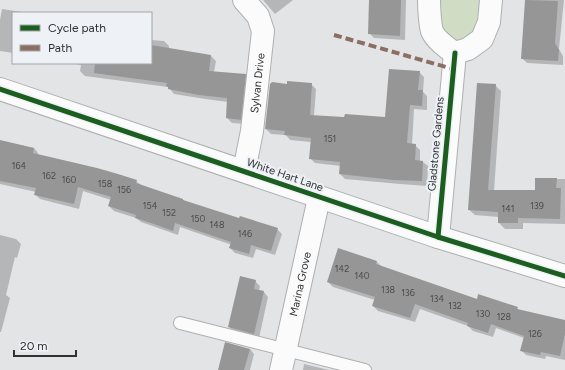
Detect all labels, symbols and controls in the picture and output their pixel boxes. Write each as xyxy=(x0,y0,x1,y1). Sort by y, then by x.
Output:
legend xyxy=(12,12,152,64)
text: Cycle path xyxy=(48,21,106,35)
text: Path xyxy=(48,41,72,55)
street label: Sylvan Drive xyxy=(248,52,267,114)
street label: Gladstone Gardens xyxy=(425,96,447,192)
house number: 151 xyxy=(324,133,336,144)
street label: White Hart Lane xyxy=(245,156,325,194)
house number: 164 xyxy=(12,160,27,171)
house number: 162 xyxy=(42,170,56,181)
house number: 160 xyxy=(62,174,77,185)
house number: 158 xyxy=(98,178,113,189)
house number: 156 xyxy=(117,184,131,195)
house number: 154 xyxy=(143,200,158,211)
house number: 139 xyxy=(530,200,544,211)
house number: 141 xyxy=(501,203,515,214)
house number: 152 xyxy=(162,207,176,218)
house number: 150 xyxy=(191,213,206,224)
house number: 148 xyxy=(210,219,225,230)
house number: 146 xyxy=(238,228,252,239)
street label: Marina Grove xyxy=(287,251,313,318)
house number: 142 xyxy=(335,263,349,274)
house number: 140 xyxy=(354,270,370,281)
house number: 138 xyxy=(381,284,396,295)
house number: 136 xyxy=(401,287,415,298)
house number: 134 xyxy=(430,293,445,304)
house number: 132 xyxy=(448,300,462,311)
house number: 130 xyxy=(476,308,490,319)
house number: 128 xyxy=(497,311,512,322)
house number: 126 xyxy=(528,328,542,339)
scale bar xyxy=(14,332,76,358)
text: 20 m xyxy=(20,339,48,353)

